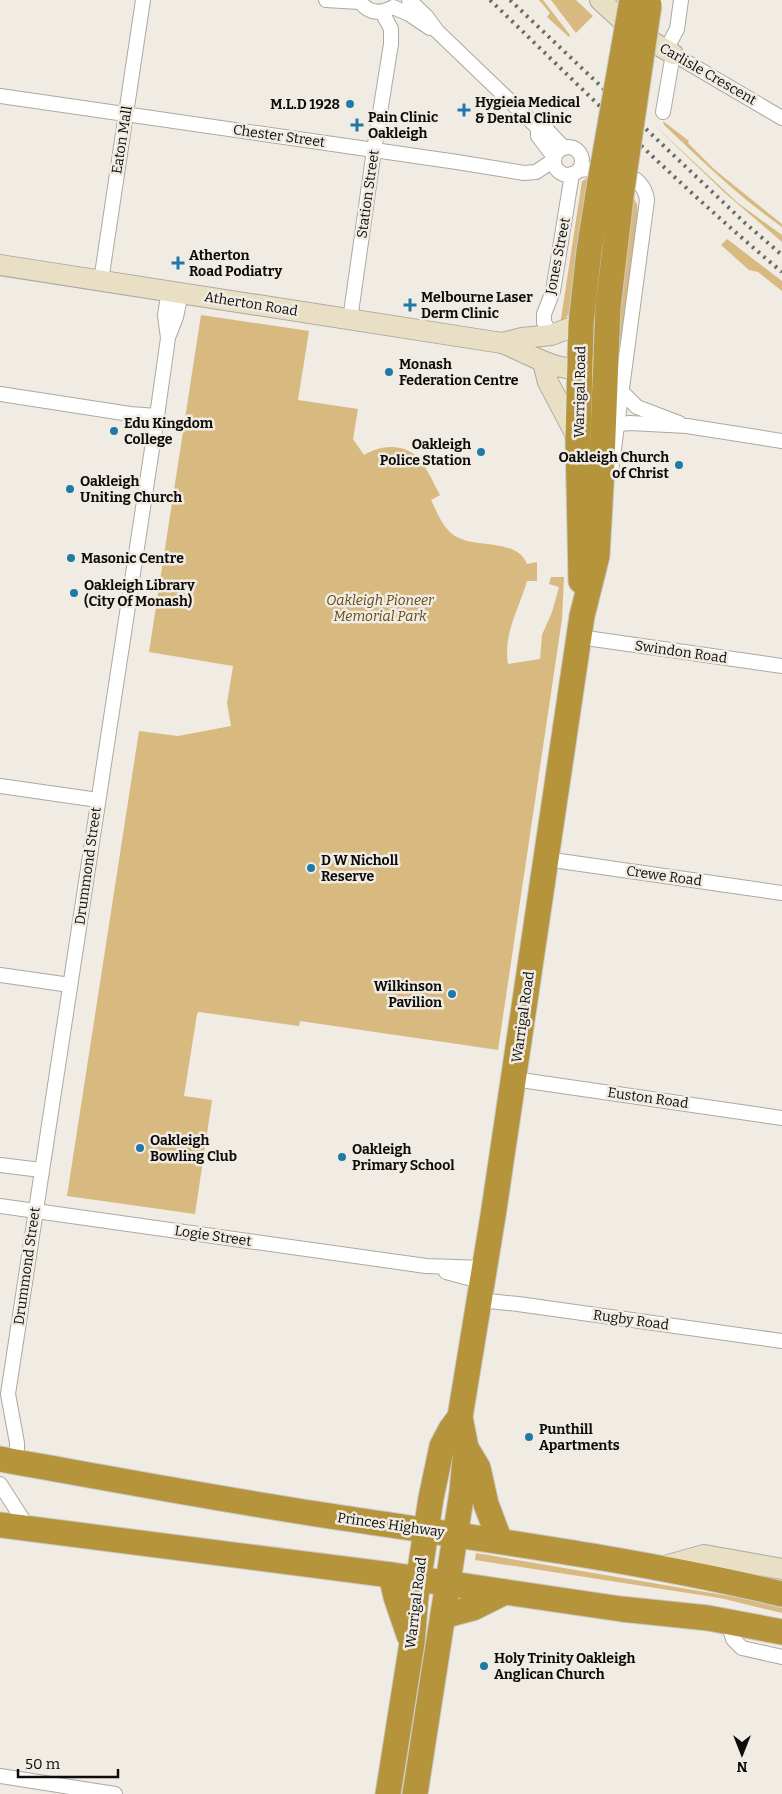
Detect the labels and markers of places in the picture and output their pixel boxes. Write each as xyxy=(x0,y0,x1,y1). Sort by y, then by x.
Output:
place label: Hygieia Medical & Dental Clinic xyxy=(475,94,581,127)
place label: M.L.D 1928 xyxy=(270,96,340,113)
marker: M.L.D 1928 xyxy=(344,98,356,110)
marker: Hygieia Medical & Dental Clinic xyxy=(457,103,471,117)
place label: Pain Clinic Oakleigh xyxy=(368,109,438,142)
marker: Pain Clinic Oakleigh xyxy=(350,118,364,132)
place label: Atherton Road Podiatry xyxy=(189,247,283,280)
marker: Atherton Road Podiatry xyxy=(171,256,185,270)
place label: Melbourne Laser Derm Clinic xyxy=(421,289,533,322)
marker: Melbourne Laser Derm Clinic xyxy=(403,298,417,312)
place label: Monash Federation Centre xyxy=(399,356,519,389)
marker: Monash Federation Centre xyxy=(383,366,395,378)
place label: Edu Kingdom College xyxy=(124,415,214,448)
marker: Edu Kingdom College xyxy=(108,425,120,437)
place label: Oakleigh Police Station xyxy=(380,436,471,469)
marker: Oakleigh Police Station xyxy=(475,446,487,458)
place label: Oakleigh Church of Christ xyxy=(559,449,669,482)
marker: Oakleigh Church of Christ xyxy=(673,459,685,471)
place label: Oakleigh Uniting Church xyxy=(80,473,182,506)
marker: Oakleigh Uniting Church xyxy=(64,483,76,495)
place label: Masonic Centre xyxy=(81,550,184,567)
marker: Masonic Centre xyxy=(65,552,77,564)
place label: Oakleigh Library (City Of Monash) xyxy=(84,577,195,610)
marker: Oakleigh Library (City Of Monash) xyxy=(68,587,80,599)
place label: D W Nicholl Reserve xyxy=(321,852,399,885)
marker: D W Nicholl Reserve xyxy=(305,862,317,874)
place label: Wilkinson Pavilion xyxy=(374,978,442,1011)
marker: Wilkinson Pavilion xyxy=(446,988,458,1000)
place label: Oakleigh Bowling Club xyxy=(150,1132,237,1165)
place label: Oakleigh Primary School xyxy=(352,1141,455,1174)
marker: Oakleigh Bowling Club xyxy=(134,1142,146,1154)
marker: Oakleigh Primary School xyxy=(336,1151,348,1163)
place label: Punthill Apartments xyxy=(539,1421,620,1454)
marker: Punthill Apartments xyxy=(523,1431,535,1443)
place label: Holy Trinity Oakleigh Anglican Church xyxy=(494,1650,635,1683)
marker: Holy Trinity Oakleigh Anglican Church xyxy=(478,1660,490,1672)

